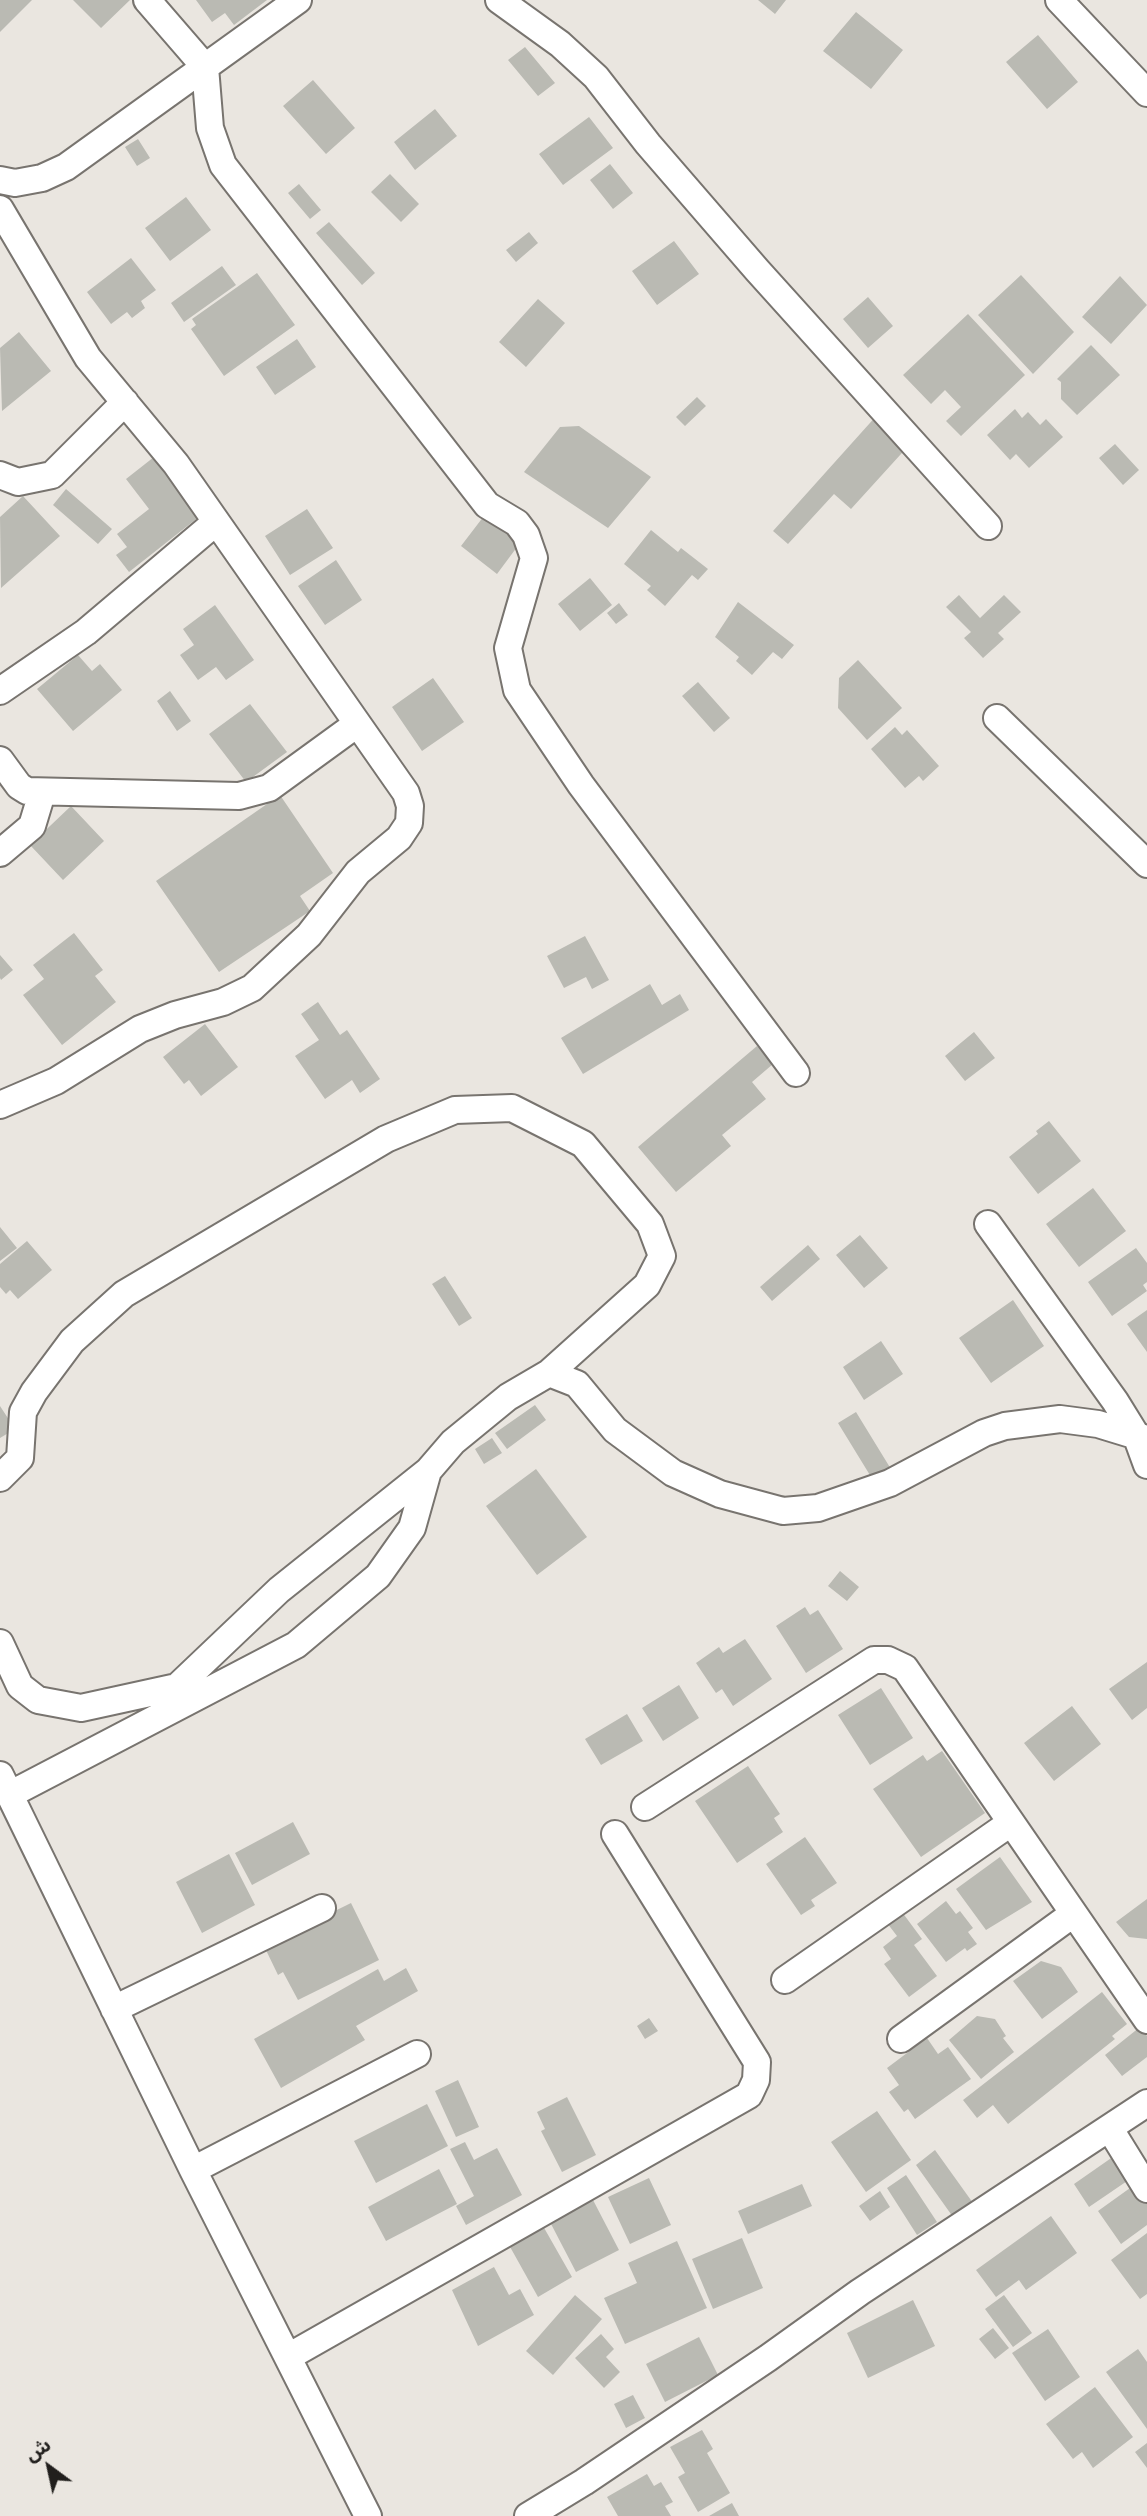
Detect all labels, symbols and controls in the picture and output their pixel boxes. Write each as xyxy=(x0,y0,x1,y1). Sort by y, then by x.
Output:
north arrow xyxy=(14,2432,84,2502)
text: ش xyxy=(20,2432,54,2466)

